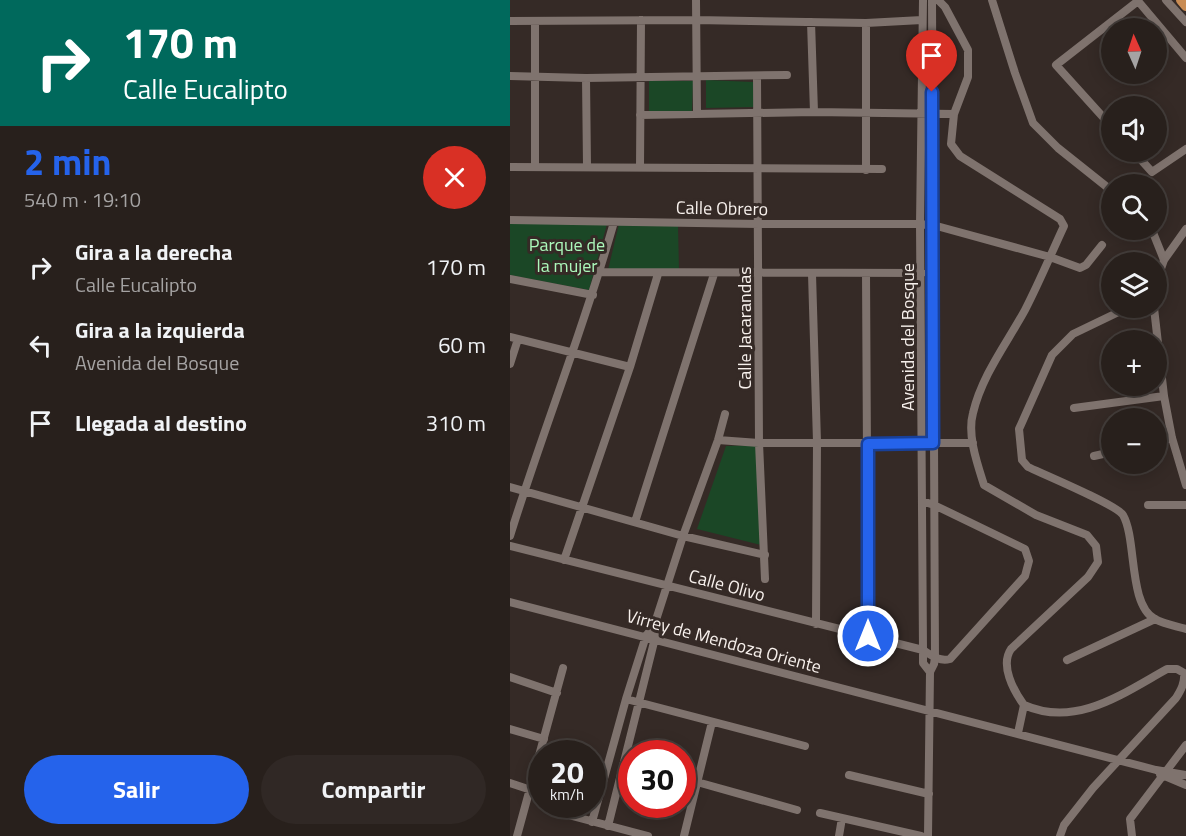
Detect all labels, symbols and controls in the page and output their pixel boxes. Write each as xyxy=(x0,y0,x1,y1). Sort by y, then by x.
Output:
text: 170 m xyxy=(123,10,238,74)
north arrow xyxy=(1101,18,1167,84)
map controls xyxy=(1101,18,1167,474)
icon: right xyxy=(24,24,102,102)
pin xyxy=(906,30,957,92)
icon: arrive xyxy=(915,39,948,72)
text: Calle Eucalipto xyxy=(123,68,288,109)
button: sound xyxy=(1101,96,1167,162)
text: 2 min xyxy=(24,134,111,189)
button: close xyxy=(423,146,486,209)
button: search xyxy=(1101,174,1167,240)
text: 540 m · 19:10 xyxy=(24,184,141,215)
street label: Calle Obrero xyxy=(676,194,768,222)
park label: Parque de la mujer xyxy=(529,231,605,279)
text: Gira a la derecha xyxy=(75,235,232,269)
text: 170 m xyxy=(426,250,486,284)
icon: right xyxy=(24,251,57,284)
button: layers xyxy=(1101,252,1167,318)
street label: Avenida del Bosque xyxy=(894,263,921,411)
street label: Calle Jacarandas xyxy=(731,266,758,390)
text: Calle Eucalipto xyxy=(75,269,197,300)
text: Gira a la izquierda xyxy=(75,313,245,347)
text: 60 m xyxy=(438,328,486,362)
icon: left xyxy=(24,329,57,362)
button: + xyxy=(1101,330,1167,396)
text: Avenida del Bosque xyxy=(75,347,239,378)
text: Llegada al destino xyxy=(75,406,247,440)
text: 310 m xyxy=(426,406,486,440)
icon: arrive xyxy=(24,407,57,440)
button: − xyxy=(1101,408,1167,474)
street label: Calle Olivo xyxy=(686,562,768,608)
street label: Virrey de Mendoza Oriente xyxy=(623,602,825,680)
position arrow xyxy=(836,604,900,668)
speed limit sign: 30 xyxy=(618,740,696,818)
text: 20 xyxy=(550,749,584,795)
button: Salir xyxy=(24,755,249,824)
button: Compartir xyxy=(261,755,486,824)
text: km/h xyxy=(550,783,584,806)

